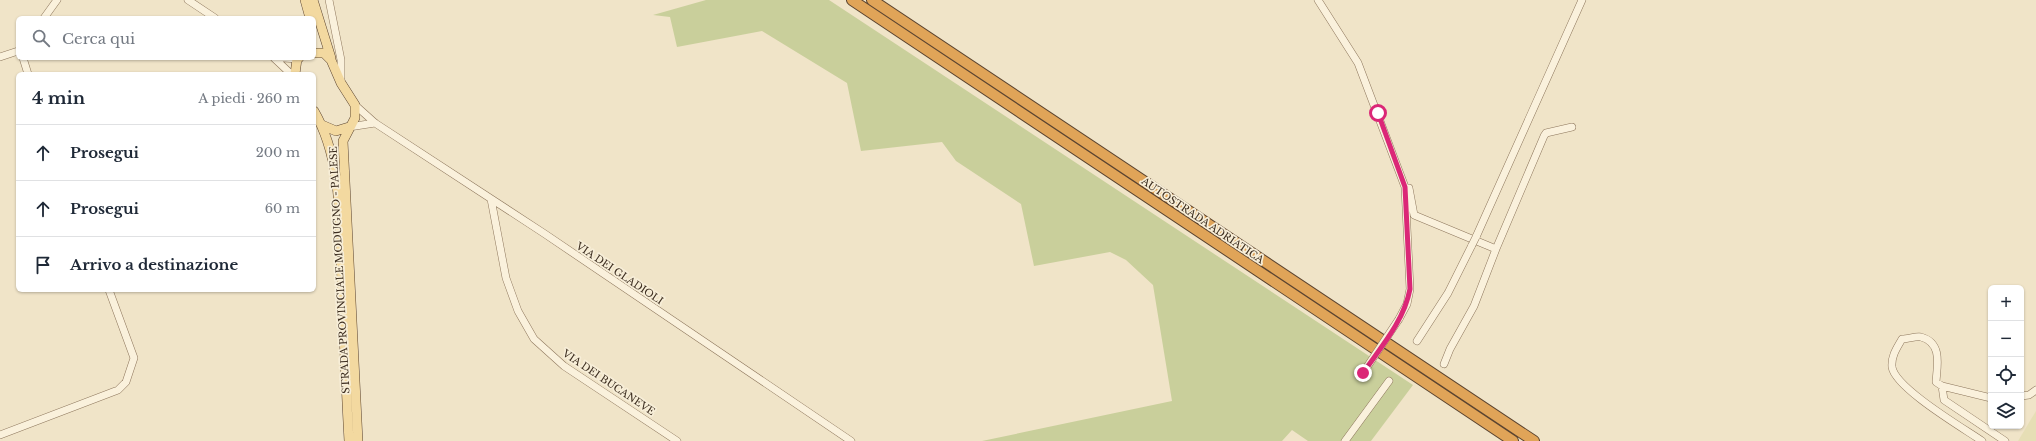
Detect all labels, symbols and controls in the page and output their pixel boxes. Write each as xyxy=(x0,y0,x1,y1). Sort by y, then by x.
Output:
search box xyxy=(16,16,316,60)
icon: search xyxy=(30,27,52,49)
text: Cerca qui xyxy=(62,29,135,48)
text: 4 min xyxy=(32,88,85,109)
text: A piedi · 260 m xyxy=(198,90,300,107)
route start xyxy=(1369,104,1387,122)
icon: ahead xyxy=(32,142,54,164)
text: Prosegui xyxy=(70,143,139,162)
text: 200 m xyxy=(256,144,300,161)
street label: STRADA PROVINCIALE MODUGNO - PALESE xyxy=(327,146,352,394)
street label: AUTOSTRADA ADRIATICA xyxy=(1138,174,1267,266)
icon: ahead xyxy=(32,198,54,220)
text: Prosegui xyxy=(70,199,139,218)
text: 60 m xyxy=(265,200,300,217)
street label: VIA DEI GLADIOLI xyxy=(573,239,666,307)
icon: arrive xyxy=(32,254,54,276)
text: Arrivo a destinazione xyxy=(70,255,238,274)
map controls xyxy=(1988,285,2024,429)
button: + xyxy=(1988,285,2024,321)
button: − xyxy=(1988,321,2024,357)
street label: VIA DEI BUCANEVE xyxy=(559,346,657,418)
button: locate xyxy=(1988,357,2024,393)
route end xyxy=(1354,364,1372,382)
button: layers xyxy=(1988,393,2024,429)

